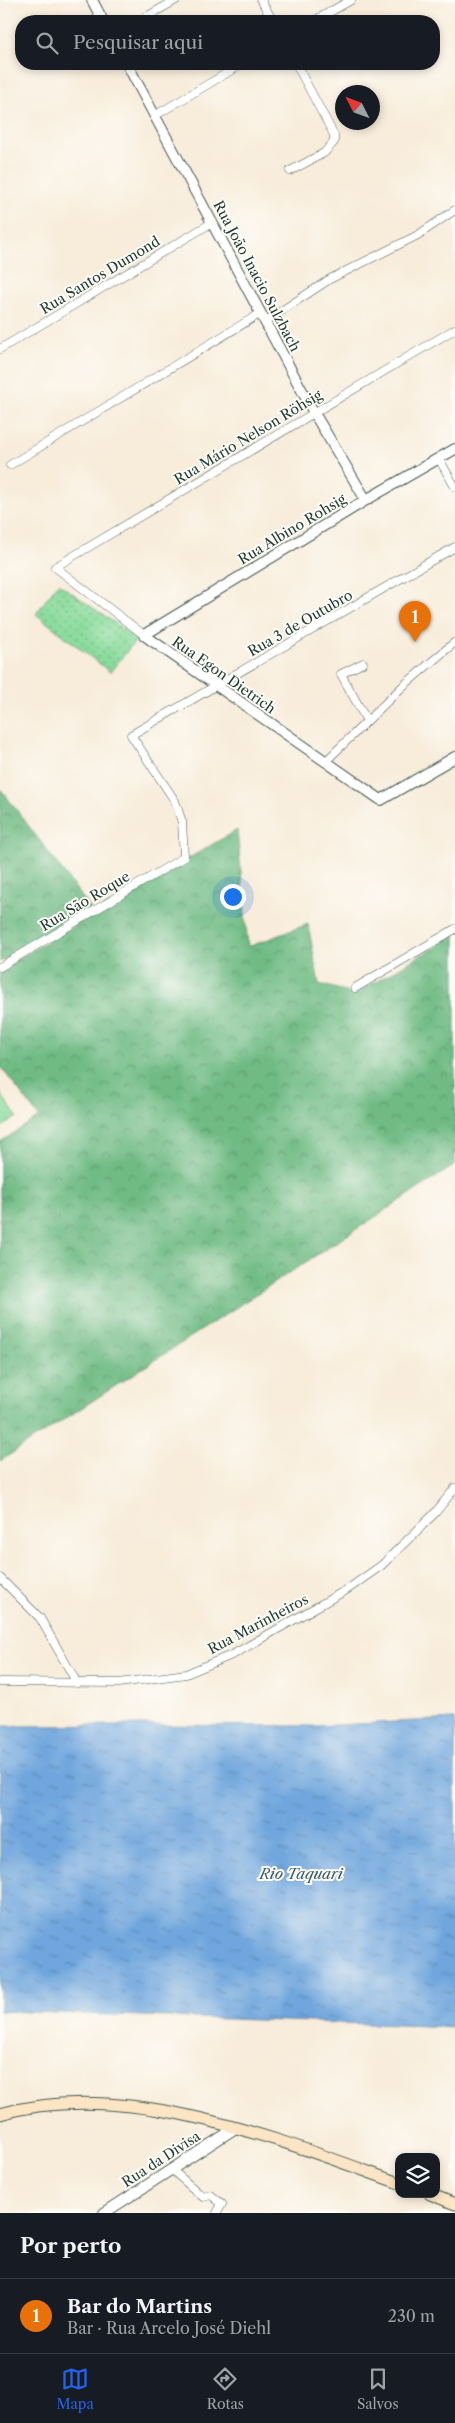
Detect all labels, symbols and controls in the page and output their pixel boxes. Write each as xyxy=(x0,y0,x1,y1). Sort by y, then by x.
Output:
search box xyxy=(15,15,440,70)
icon: search xyxy=(33,29,61,57)
text: Pesquisar aqui xyxy=(73,31,203,54)
north arrow xyxy=(335,85,380,130)
street label: Rua João Inacio Sulzbach xyxy=(209,197,305,355)
street label: Rua Santos Dumond xyxy=(37,232,164,318)
street label: Rua Mário Nelson Röhsig xyxy=(171,385,326,488)
street label: Rua Albino Rohsig xyxy=(235,489,350,568)
street label: Rua 3 de Outubro xyxy=(244,586,356,660)
pin: 1 xyxy=(399,601,431,642)
street label: Rua Egon Dietrich xyxy=(169,633,280,718)
street label: Rua São Roque xyxy=(37,867,133,935)
your location xyxy=(220,884,246,910)
street label: Rua Marinheiros xyxy=(205,1590,311,1658)
water label: Rio Taquari xyxy=(258,1864,344,1883)
street label: Rua da Divisa xyxy=(118,2127,204,2191)
map controls xyxy=(395,2153,440,2198)
button: layers xyxy=(395,2153,440,2198)
text: Por perto xyxy=(20,2233,121,2258)
text: Bar do Martins xyxy=(67,2295,212,2318)
text: 1 xyxy=(32,2306,40,2326)
text: 230 m xyxy=(388,2306,435,2326)
text: Bar · Rua Arcelo José Diehl xyxy=(67,2318,271,2338)
tab: Mapa xyxy=(56,2365,94,2413)
tab: Rotas xyxy=(207,2365,244,2413)
tab: Salvos xyxy=(357,2365,399,2413)

